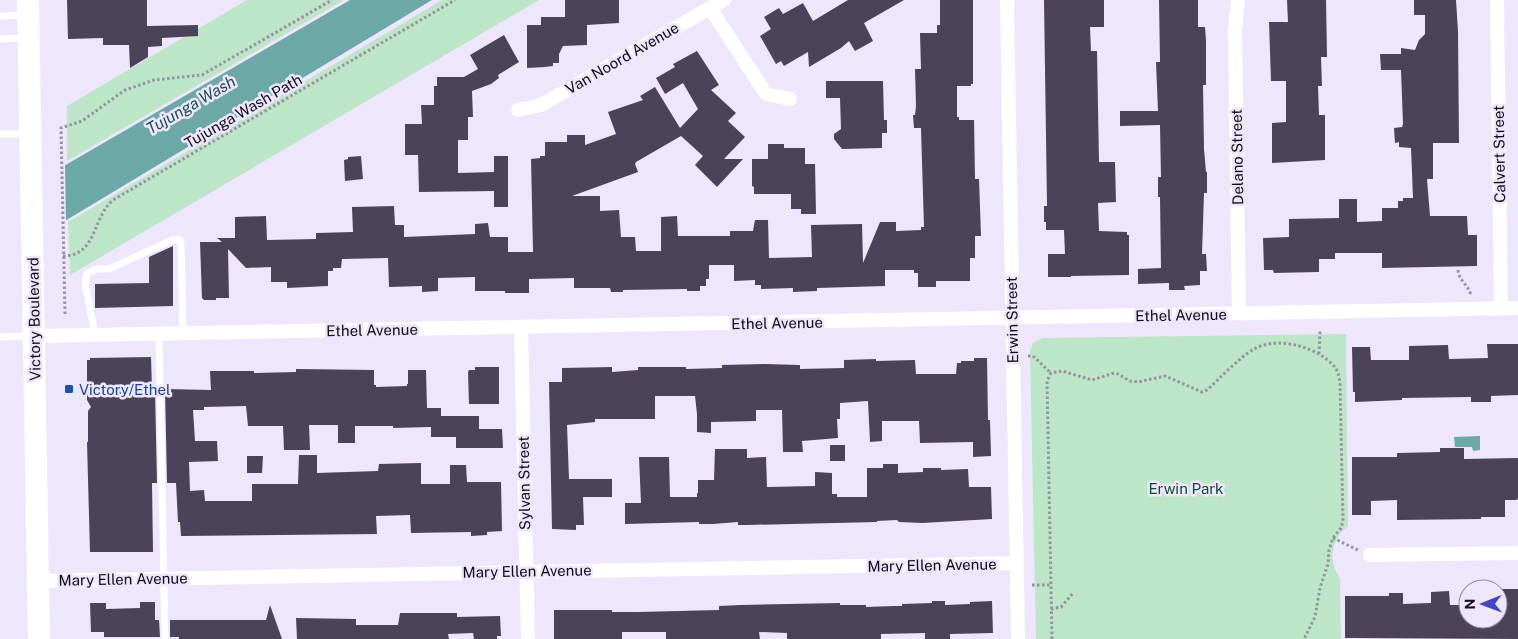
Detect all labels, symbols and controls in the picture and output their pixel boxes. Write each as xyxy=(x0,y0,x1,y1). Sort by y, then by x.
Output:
street label: Van Noord Avenue xyxy=(562,19,682,97)
street label: Tujunga Wash Path xyxy=(181,71,305,151)
water label: Tujunga Wash xyxy=(143,72,239,138)
street label: Calvert Street xyxy=(1490,105,1508,203)
street label: Delano Street xyxy=(1228,109,1246,205)
street label: Victory Boulevard xyxy=(24,257,44,381)
street label: Erwin Street xyxy=(1003,276,1021,364)
street label: Ethel Avenue xyxy=(1135,306,1227,324)
street label: Ethel Avenue xyxy=(731,314,823,332)
street label: Ethel Avenue xyxy=(326,321,418,339)
place label: Victory/Ethel xyxy=(79,381,170,398)
marker: Victory/Ethel xyxy=(63,383,75,395)
street label: Sylvan Street xyxy=(515,436,533,530)
park label: Erwin Park xyxy=(1149,480,1223,497)
street label: Mary Ellen Avenue xyxy=(867,555,997,575)
street label: Mary Ellen Avenue xyxy=(462,561,592,581)
street label: Mary Ellen Avenue xyxy=(58,569,188,589)
north arrow xyxy=(1458,579,1508,629)
text: N xyxy=(1462,599,1478,610)

